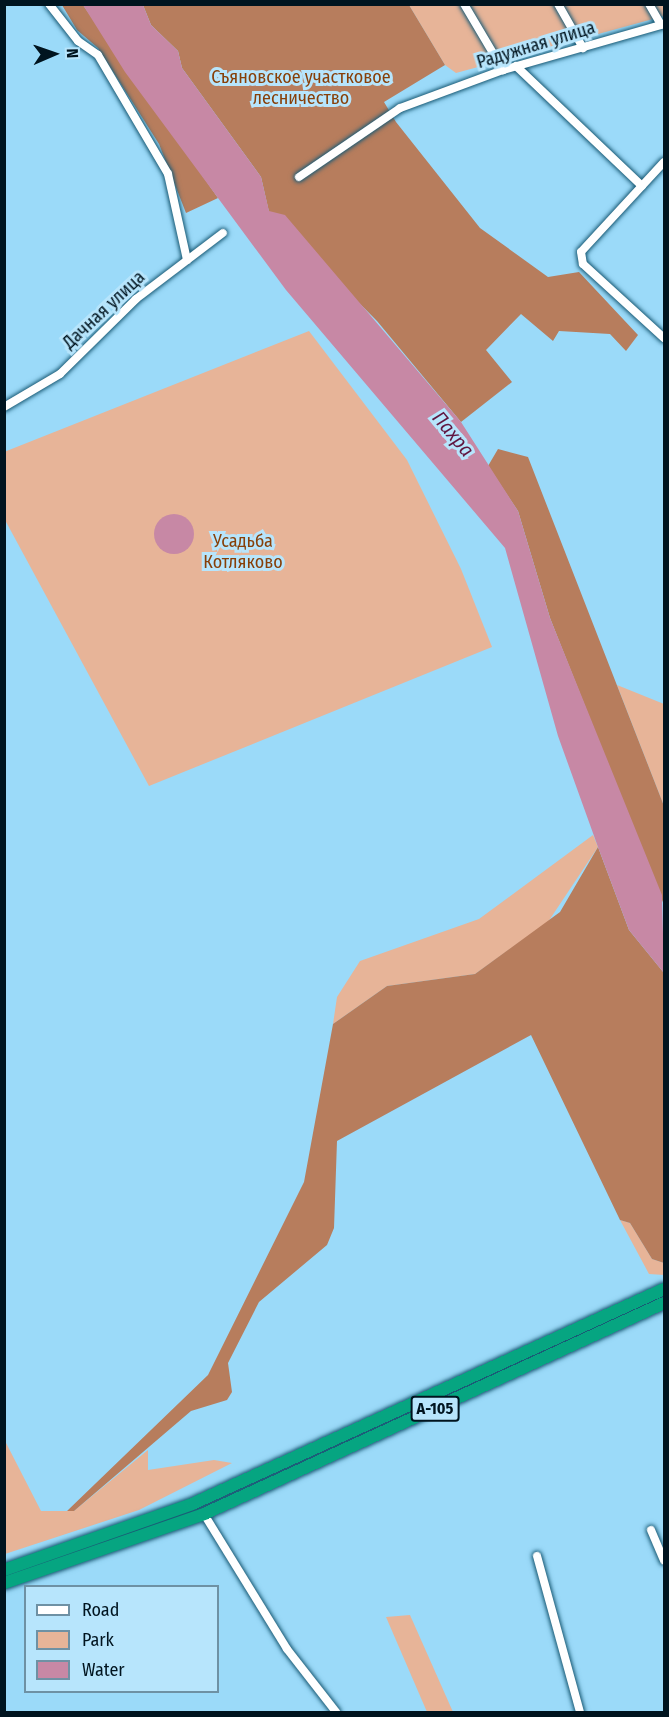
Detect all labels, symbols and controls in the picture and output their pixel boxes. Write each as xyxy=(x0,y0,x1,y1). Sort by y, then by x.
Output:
street label: Радужная улица xyxy=(474,17,598,73)
north arrow xyxy=(24,24,84,84)
text: N xyxy=(63,48,82,58)
park label: Съяновское участковое лесничество xyxy=(211,67,391,110)
street label: Дачная улица xyxy=(58,267,150,353)
water label: Пахра xyxy=(427,406,479,462)
park label: Усадьба Котляково xyxy=(203,531,283,574)
road number: А-105 xyxy=(410,1396,460,1422)
legend xyxy=(24,1585,219,1693)
text: Road xyxy=(82,1599,119,1621)
text: Park xyxy=(82,1629,114,1651)
text: Water xyxy=(82,1659,125,1681)

